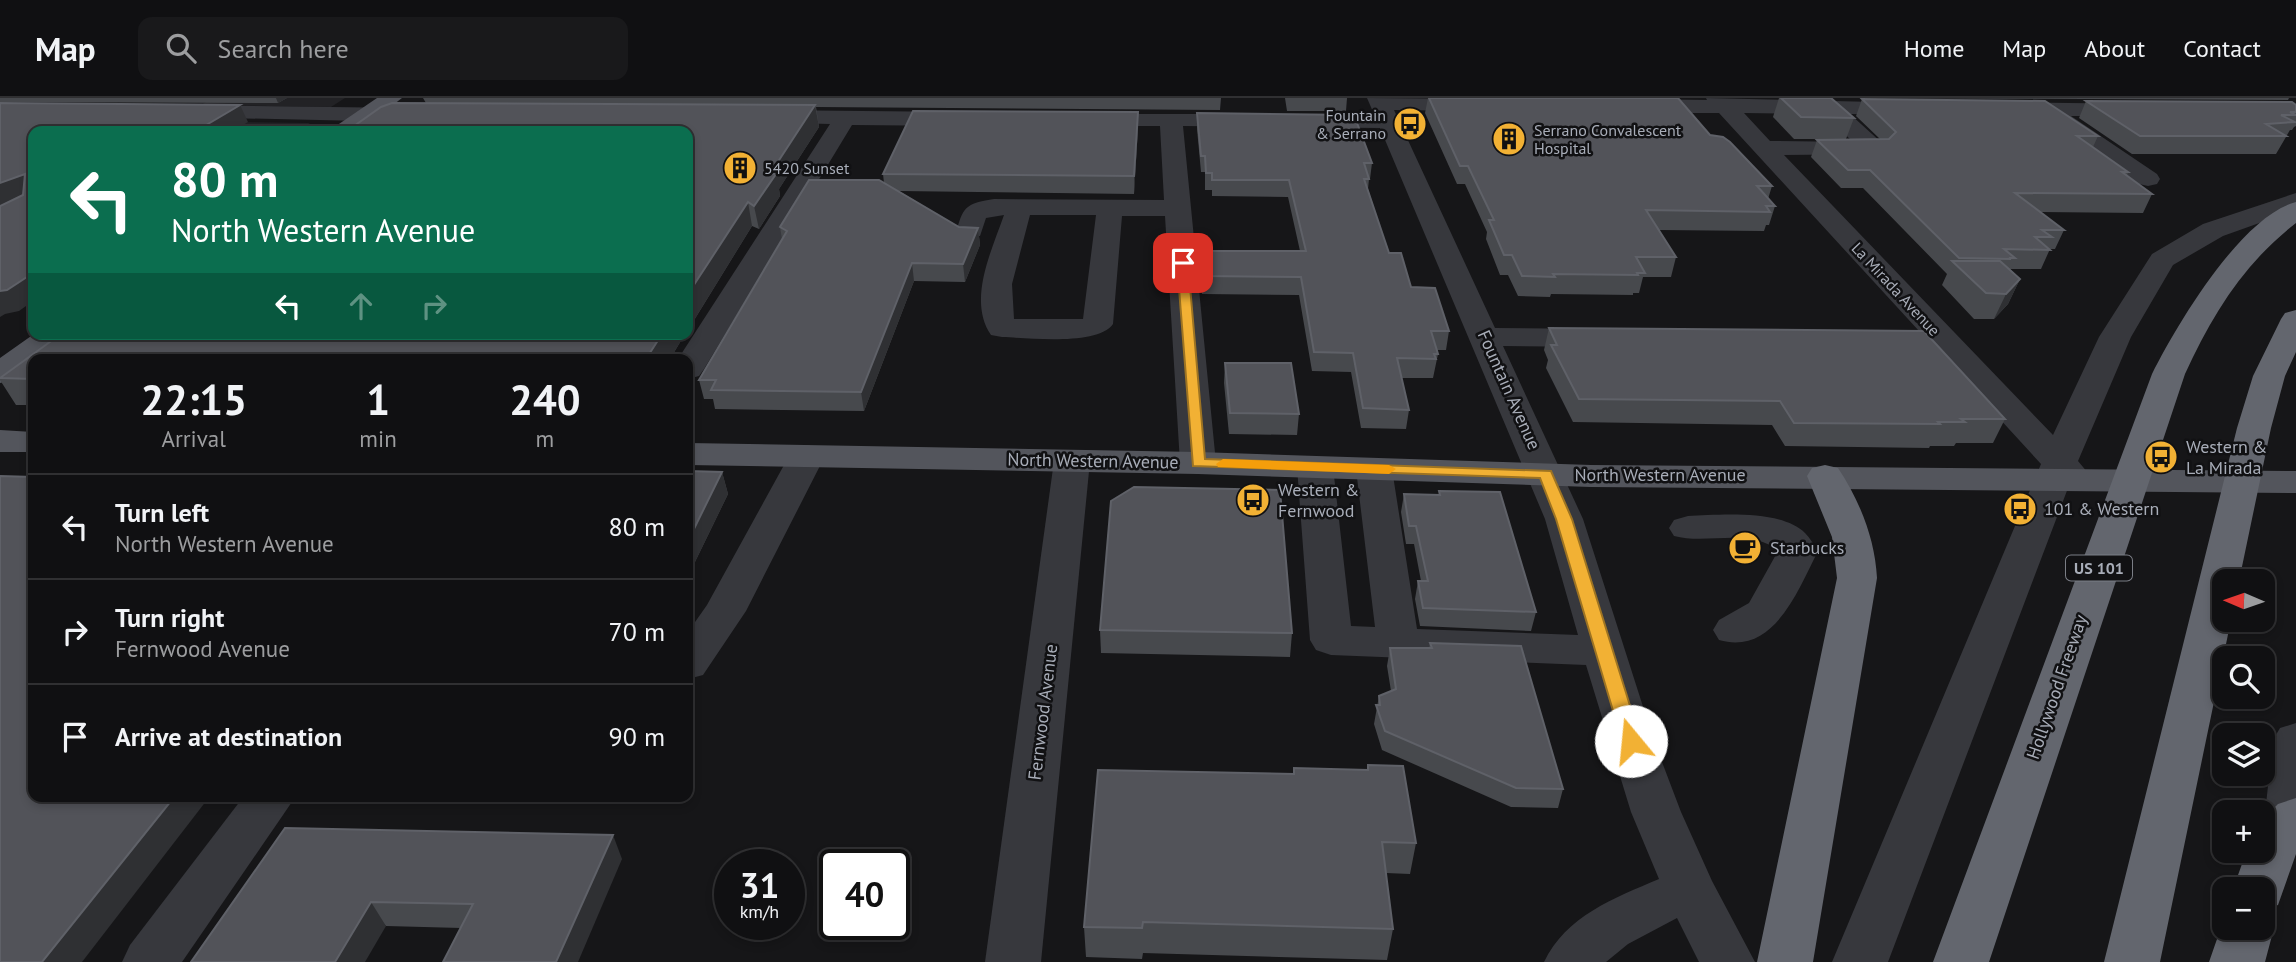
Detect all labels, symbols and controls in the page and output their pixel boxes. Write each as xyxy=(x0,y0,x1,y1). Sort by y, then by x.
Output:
search box xyxy=(138,17,628,80)
text: Map xyxy=(35,27,96,70)
icon: search xyxy=(162,29,200,67)
text: Search here xyxy=(218,32,349,65)
text: Home xyxy=(1904,33,1964,64)
text: Map xyxy=(2002,33,2046,64)
text: About xyxy=(2084,33,2145,64)
text: Contact xyxy=(2183,33,2261,64)
place label: Fountain & Serrano xyxy=(1316,105,1386,143)
bus stop icon: Fountain & Serrano xyxy=(1391,105,1429,143)
building icon: Serrano Convalescent Hospital xyxy=(1490,120,1528,158)
place label: Serrano Convalescent Hospital xyxy=(1534,120,1682,158)
text: 80 m xyxy=(171,147,278,211)
building icon: 5420 Sunset xyxy=(721,149,759,187)
icon: left xyxy=(56,154,147,245)
place label: 5420 Sunset xyxy=(764,158,850,178)
text: North Western Avenue xyxy=(171,209,475,251)
pin xyxy=(1153,233,1213,293)
street label: La Mirada Avenue xyxy=(1848,238,1944,340)
icon: arrive xyxy=(1164,244,1202,282)
icon: left xyxy=(269,287,307,325)
icon: ahead xyxy=(342,287,380,325)
icon: right xyxy=(415,287,453,325)
street label: Fountain Avenue xyxy=(1473,326,1546,453)
text: 22:15 xyxy=(140,372,247,427)
text: 1 xyxy=(366,372,390,427)
text: 240 xyxy=(509,372,581,427)
text: Arrival xyxy=(161,424,226,453)
text: min xyxy=(359,424,397,453)
text: m xyxy=(536,424,554,453)
place label: Western & La Mirada xyxy=(2186,435,2267,479)
bus stop icon: Western & La Mirada xyxy=(2142,438,2180,476)
street label: North Western Avenue xyxy=(1007,448,1179,473)
street label: North Western Avenue xyxy=(1574,463,1746,486)
place label: Western & Fernwood xyxy=(1278,478,1359,522)
bus stop icon: Western & Fernwood xyxy=(1234,481,1272,519)
bus stop icon: 101 & Western xyxy=(2001,490,2039,528)
text: Turn left xyxy=(115,496,209,529)
place label: 101 & Western xyxy=(2044,497,2159,520)
icon: left xyxy=(56,508,94,546)
text: 80 m xyxy=(609,510,665,543)
text: North Western Avenue xyxy=(115,529,334,558)
cafe icon: Starbucks xyxy=(1726,529,1764,567)
place label: Starbucks xyxy=(1770,536,1844,559)
road number: US 101 xyxy=(2066,555,2132,580)
north arrow xyxy=(2212,569,2275,632)
map controls xyxy=(2212,569,2275,940)
text: Turn right xyxy=(115,601,224,634)
street label: Hollywood Freeway xyxy=(2021,611,2092,762)
icon: right xyxy=(56,613,94,651)
text: 70 m xyxy=(609,615,665,648)
text: Fernwood Avenue xyxy=(115,634,290,663)
street label: Fernwood Avenue xyxy=(1023,643,1062,781)
button: search xyxy=(2212,646,2275,709)
position arrow xyxy=(1594,704,1668,778)
icon: arrive xyxy=(56,718,94,756)
text: Arrive at destination xyxy=(115,720,342,753)
text: 90 m xyxy=(609,720,665,753)
button: layers xyxy=(2212,723,2275,786)
button: + xyxy=(2212,800,2275,863)
speed limit sign: 40 xyxy=(819,849,910,940)
text: 31 xyxy=(740,862,779,908)
button: − xyxy=(2212,877,2275,940)
text: km/h xyxy=(740,900,779,923)

